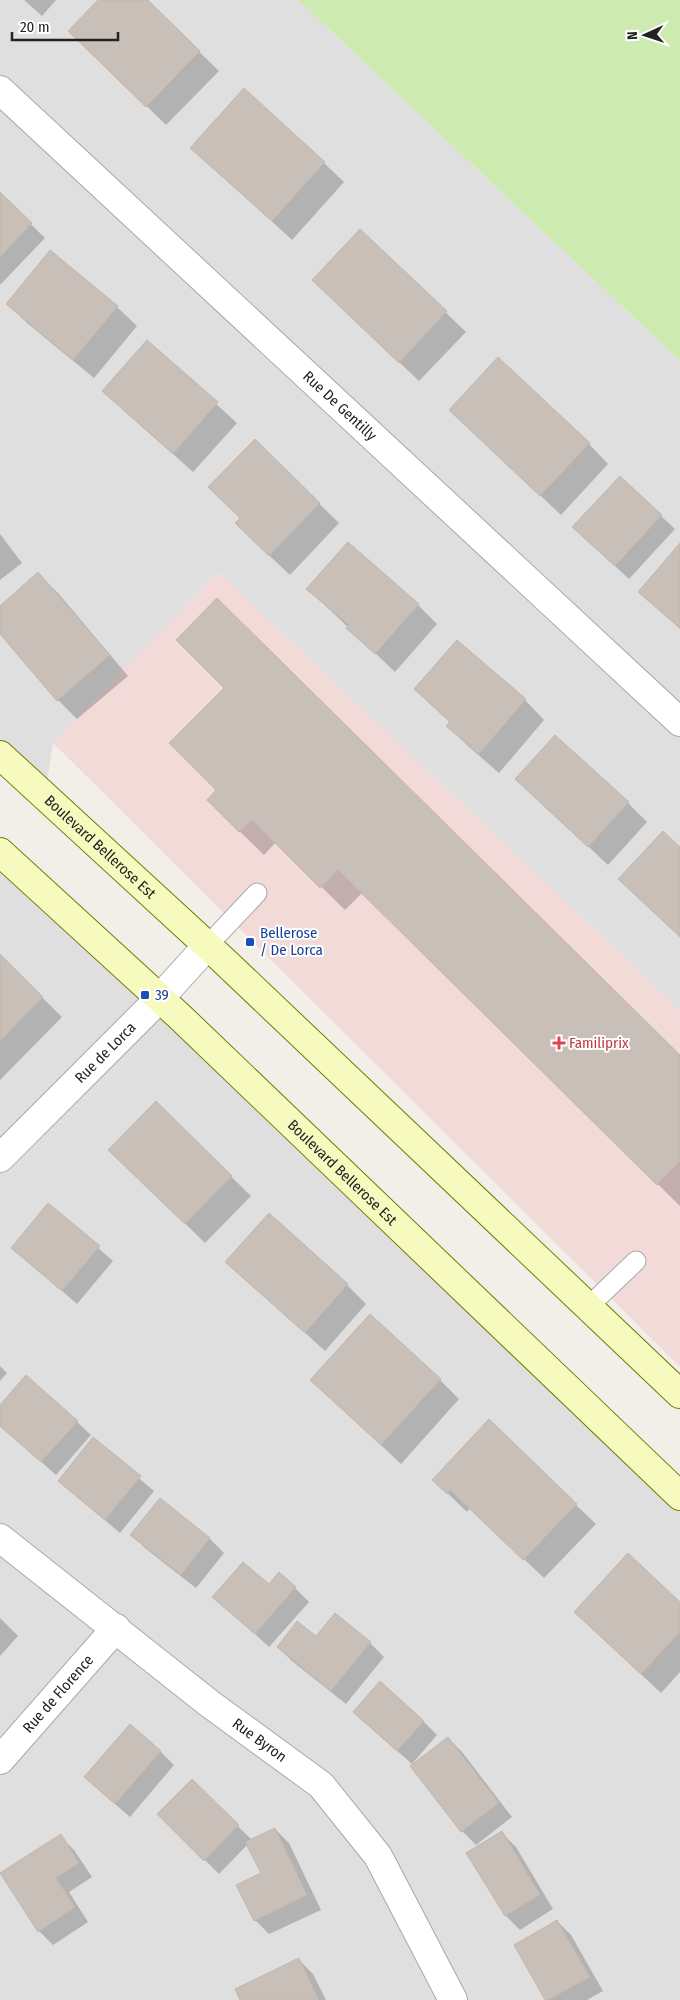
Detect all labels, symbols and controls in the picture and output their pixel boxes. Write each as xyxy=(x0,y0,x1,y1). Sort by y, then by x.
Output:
scale bar xyxy=(12,10,119,42)
north arrow xyxy=(620,10,670,60)
text: 20 m xyxy=(20,18,50,36)
text: N xyxy=(624,31,641,40)
street label: Rue De Gentilly xyxy=(299,367,381,445)
street label: Boulevard Bellerose Est xyxy=(41,791,160,903)
place label: Bellerose / De Lorca xyxy=(260,924,323,959)
marker: Bellerose / De Lorca xyxy=(244,936,256,948)
place label: 39 xyxy=(155,986,169,1004)
marker: 39 xyxy=(139,989,151,1001)
street label: Rue de Lorca xyxy=(71,1018,140,1087)
place label: Familiprix xyxy=(569,1034,629,1052)
marker: Familiprix xyxy=(553,1037,565,1049)
street label: Boulevard Bellerose Est xyxy=(284,1116,401,1229)
street label: Rue de Florence xyxy=(19,1651,97,1737)
street label: Rue Byron xyxy=(229,1714,290,1766)

